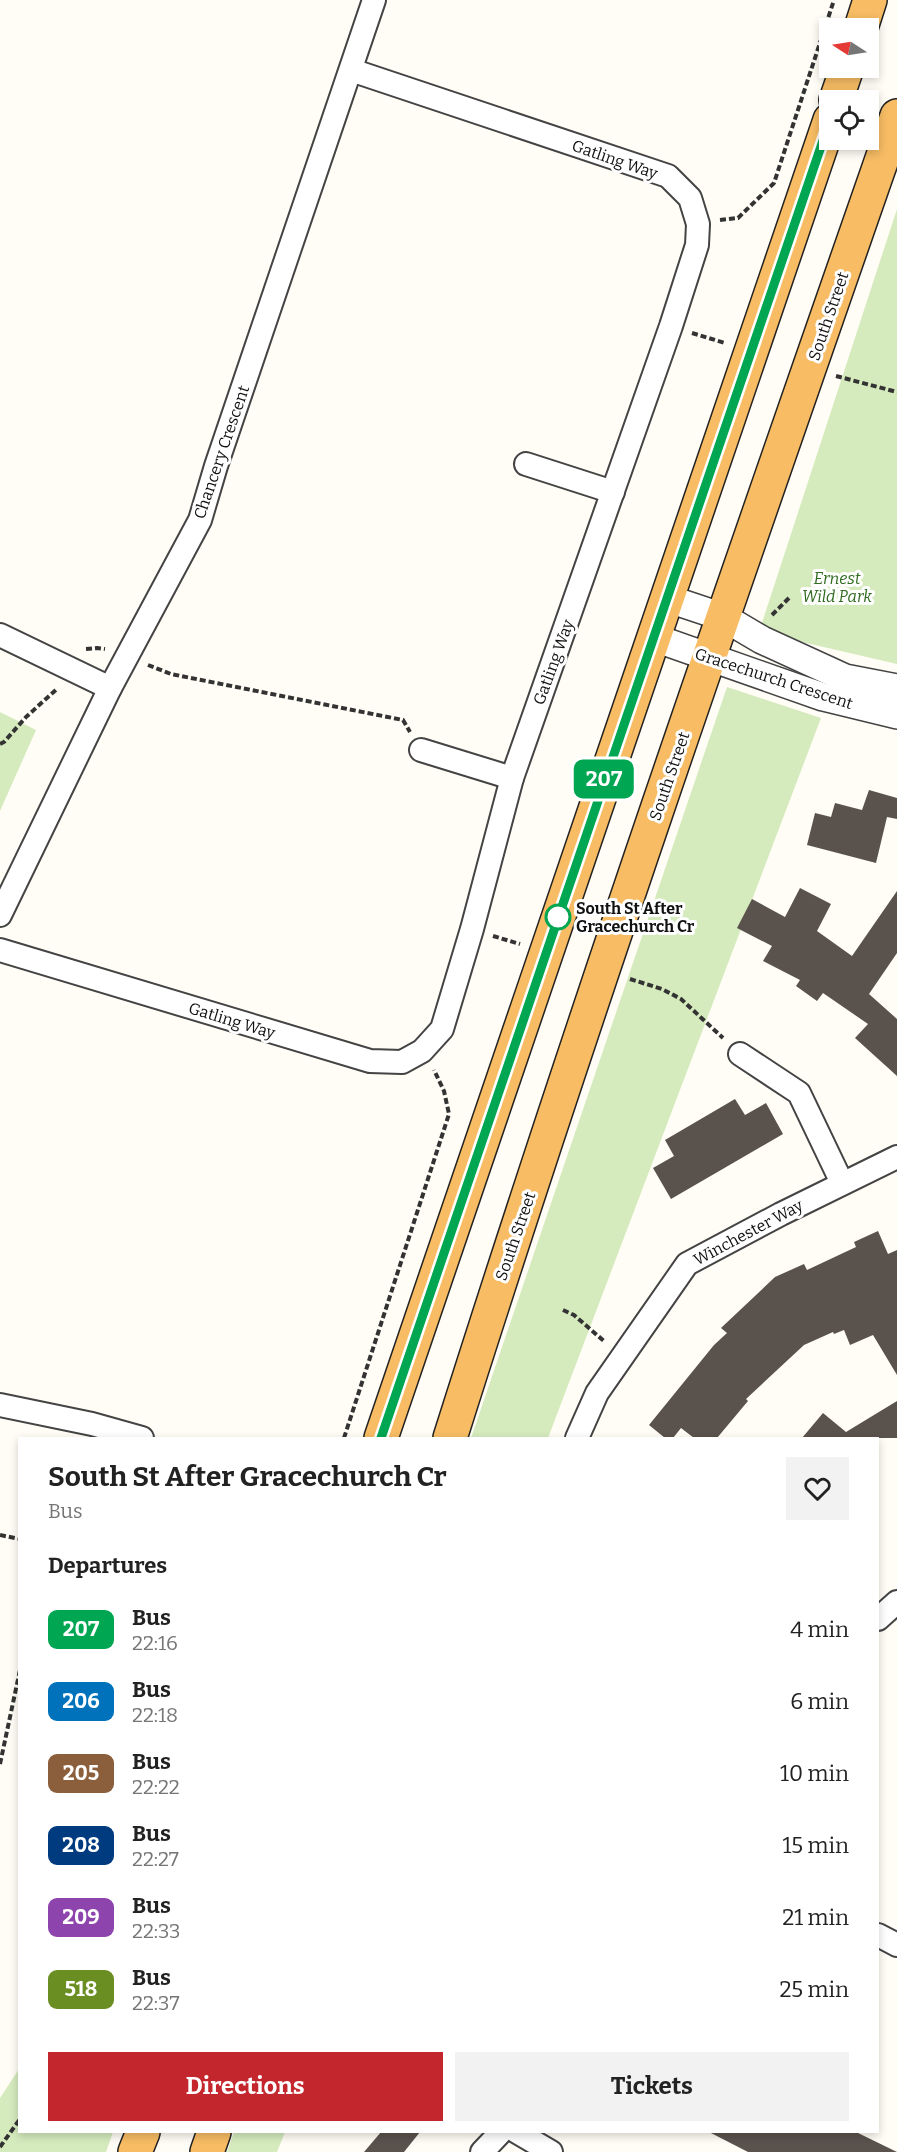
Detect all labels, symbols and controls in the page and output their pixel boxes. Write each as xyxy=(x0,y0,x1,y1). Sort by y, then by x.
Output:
north arrow xyxy=(819,18,879,78)
map controls xyxy=(819,18,879,150)
button: locate xyxy=(819,90,879,150)
street label: Gatling Way xyxy=(569,136,661,183)
street label: South Street xyxy=(804,269,853,363)
street label: Chancery Crescent xyxy=(190,383,253,521)
park label: Ernest Wild Park xyxy=(802,569,872,606)
street label: Gatling Way xyxy=(529,616,578,707)
street label: Gracechurch Crescent xyxy=(692,644,855,713)
street label: South Street xyxy=(645,729,694,823)
line badge: 207 xyxy=(570,760,638,798)
text: 207 xyxy=(586,766,622,792)
place label: South St After Gracechurch Cr xyxy=(576,899,695,936)
marker: South St After Gracechurch Cr xyxy=(545,904,571,930)
street label: Gatling Way xyxy=(186,998,278,1043)
street label: South Street xyxy=(491,1189,540,1283)
street label: Winchester Way xyxy=(690,1195,807,1269)
button: heart xyxy=(786,1457,849,1520)
text: South St After Gracechurch Cr xyxy=(48,1460,447,1493)
text: Bus xyxy=(48,1499,83,1523)
text: Departures xyxy=(48,1552,167,1579)
text: Bus xyxy=(132,1604,171,1631)
text: 207 xyxy=(63,1616,99,1642)
text: 4 min xyxy=(790,1616,849,1643)
text: 22:16 xyxy=(132,1631,178,1655)
text: Bus xyxy=(132,1676,171,1703)
text: 206 xyxy=(62,1688,100,1714)
text: 6 min xyxy=(790,1688,849,1715)
text: 22:18 xyxy=(132,1703,178,1727)
text: Bus xyxy=(132,1748,171,1775)
text: 205 xyxy=(63,1760,99,1786)
text: 10 min xyxy=(780,1760,849,1787)
text: 22:22 xyxy=(132,1775,180,1799)
text: Bus xyxy=(132,1820,171,1847)
text: 208 xyxy=(62,1832,100,1858)
text: 15 min xyxy=(782,1832,849,1859)
text: 22:27 xyxy=(132,1847,179,1871)
text: Bus xyxy=(132,1892,171,1919)
text: 209 xyxy=(62,1904,100,1930)
text: 21 min xyxy=(782,1904,849,1931)
text: 22:33 xyxy=(132,1919,180,1943)
text: Bus xyxy=(132,1964,171,1991)
text: 518 xyxy=(65,1976,97,2002)
text: 25 min xyxy=(779,1976,849,2003)
text: 22:37 xyxy=(132,1991,179,2015)
button: Directions xyxy=(48,2052,443,2121)
button: Tickets xyxy=(455,2052,849,2121)

